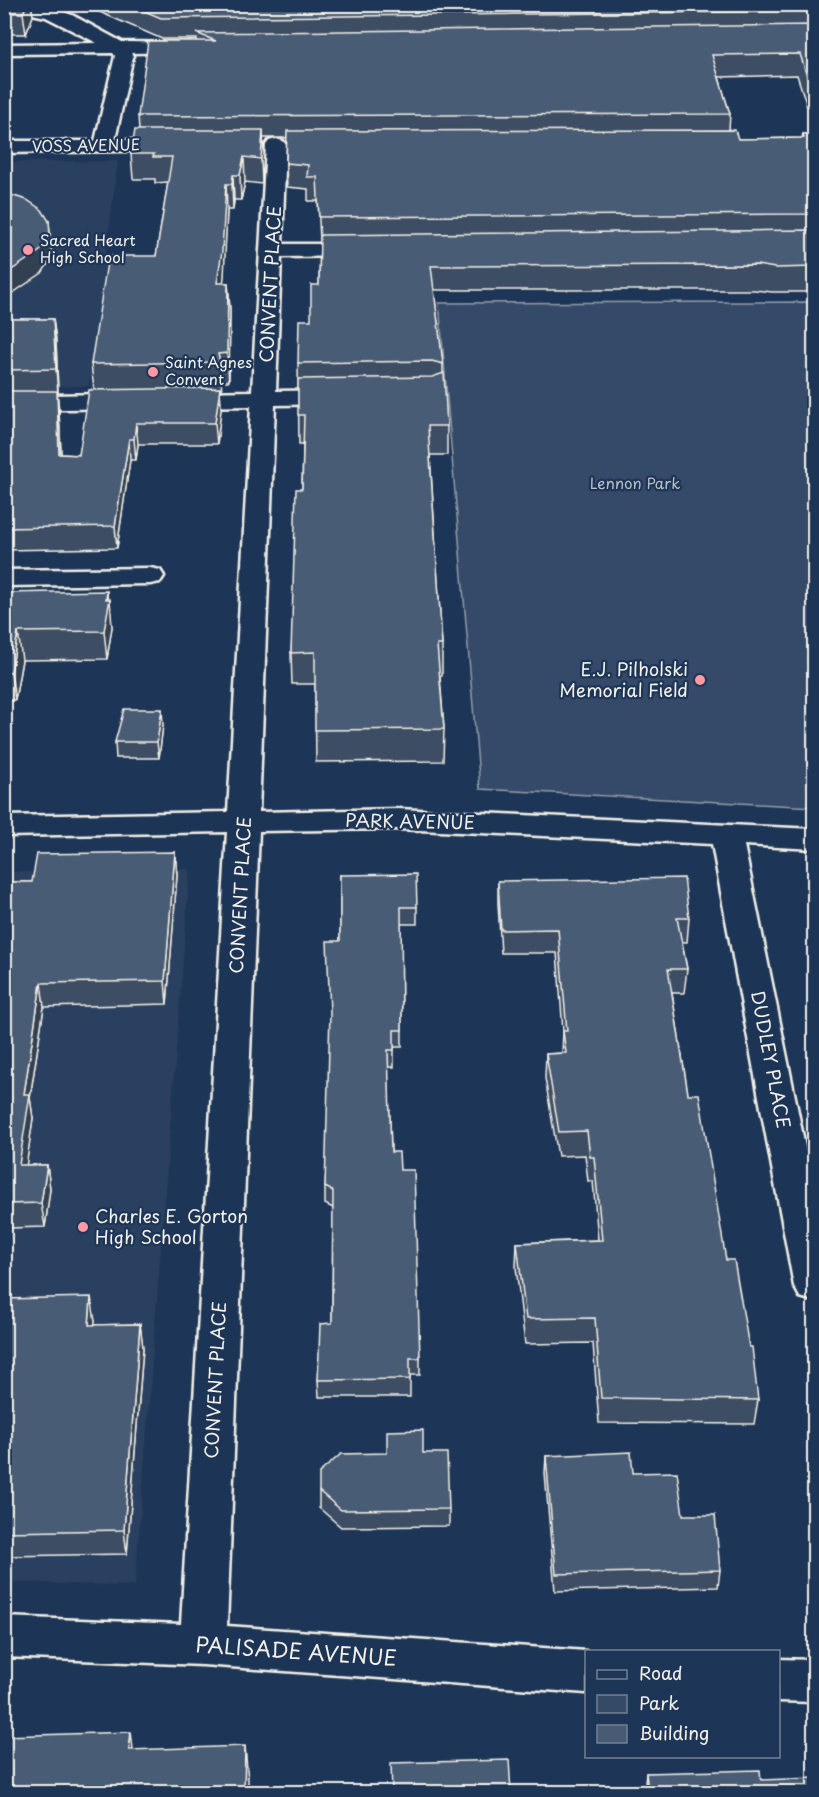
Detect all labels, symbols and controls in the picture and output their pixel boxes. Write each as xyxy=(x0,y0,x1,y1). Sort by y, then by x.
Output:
street label: VOSS AVENUE xyxy=(32,132,140,157)
street label: CONVENT PLACE xyxy=(252,204,287,363)
place label: Sacred Heart High School xyxy=(40,228,136,268)
marker: Sacred Heart High School xyxy=(21,243,35,257)
place label: Saint Agnes Convent xyxy=(165,350,252,390)
marker: Saint Agnes Convent xyxy=(146,365,160,379)
park label: Lennon Park xyxy=(590,471,680,494)
place label: E.J. Pilholski Memorial Field xyxy=(559,655,688,703)
marker: E.J. Pilholski Memorial Field xyxy=(693,673,707,687)
street label: PARK AVENUE xyxy=(345,806,475,835)
street label: CONVENT PLACE xyxy=(222,815,257,974)
street label: DUDLEY PLACE xyxy=(745,989,798,1131)
place label: Charles E. Gorton High School xyxy=(95,1202,248,1250)
marker: Charles E. Gorton High School xyxy=(76,1220,90,1234)
street label: CONVENT PLACE xyxy=(197,1300,232,1459)
street label: PALISADE AVENUE xyxy=(194,1627,398,1673)
legend xyxy=(585,1650,780,1758)
text: Road xyxy=(639,1659,683,1686)
text: Park xyxy=(639,1689,679,1716)
text: Building xyxy=(639,1719,709,1746)

